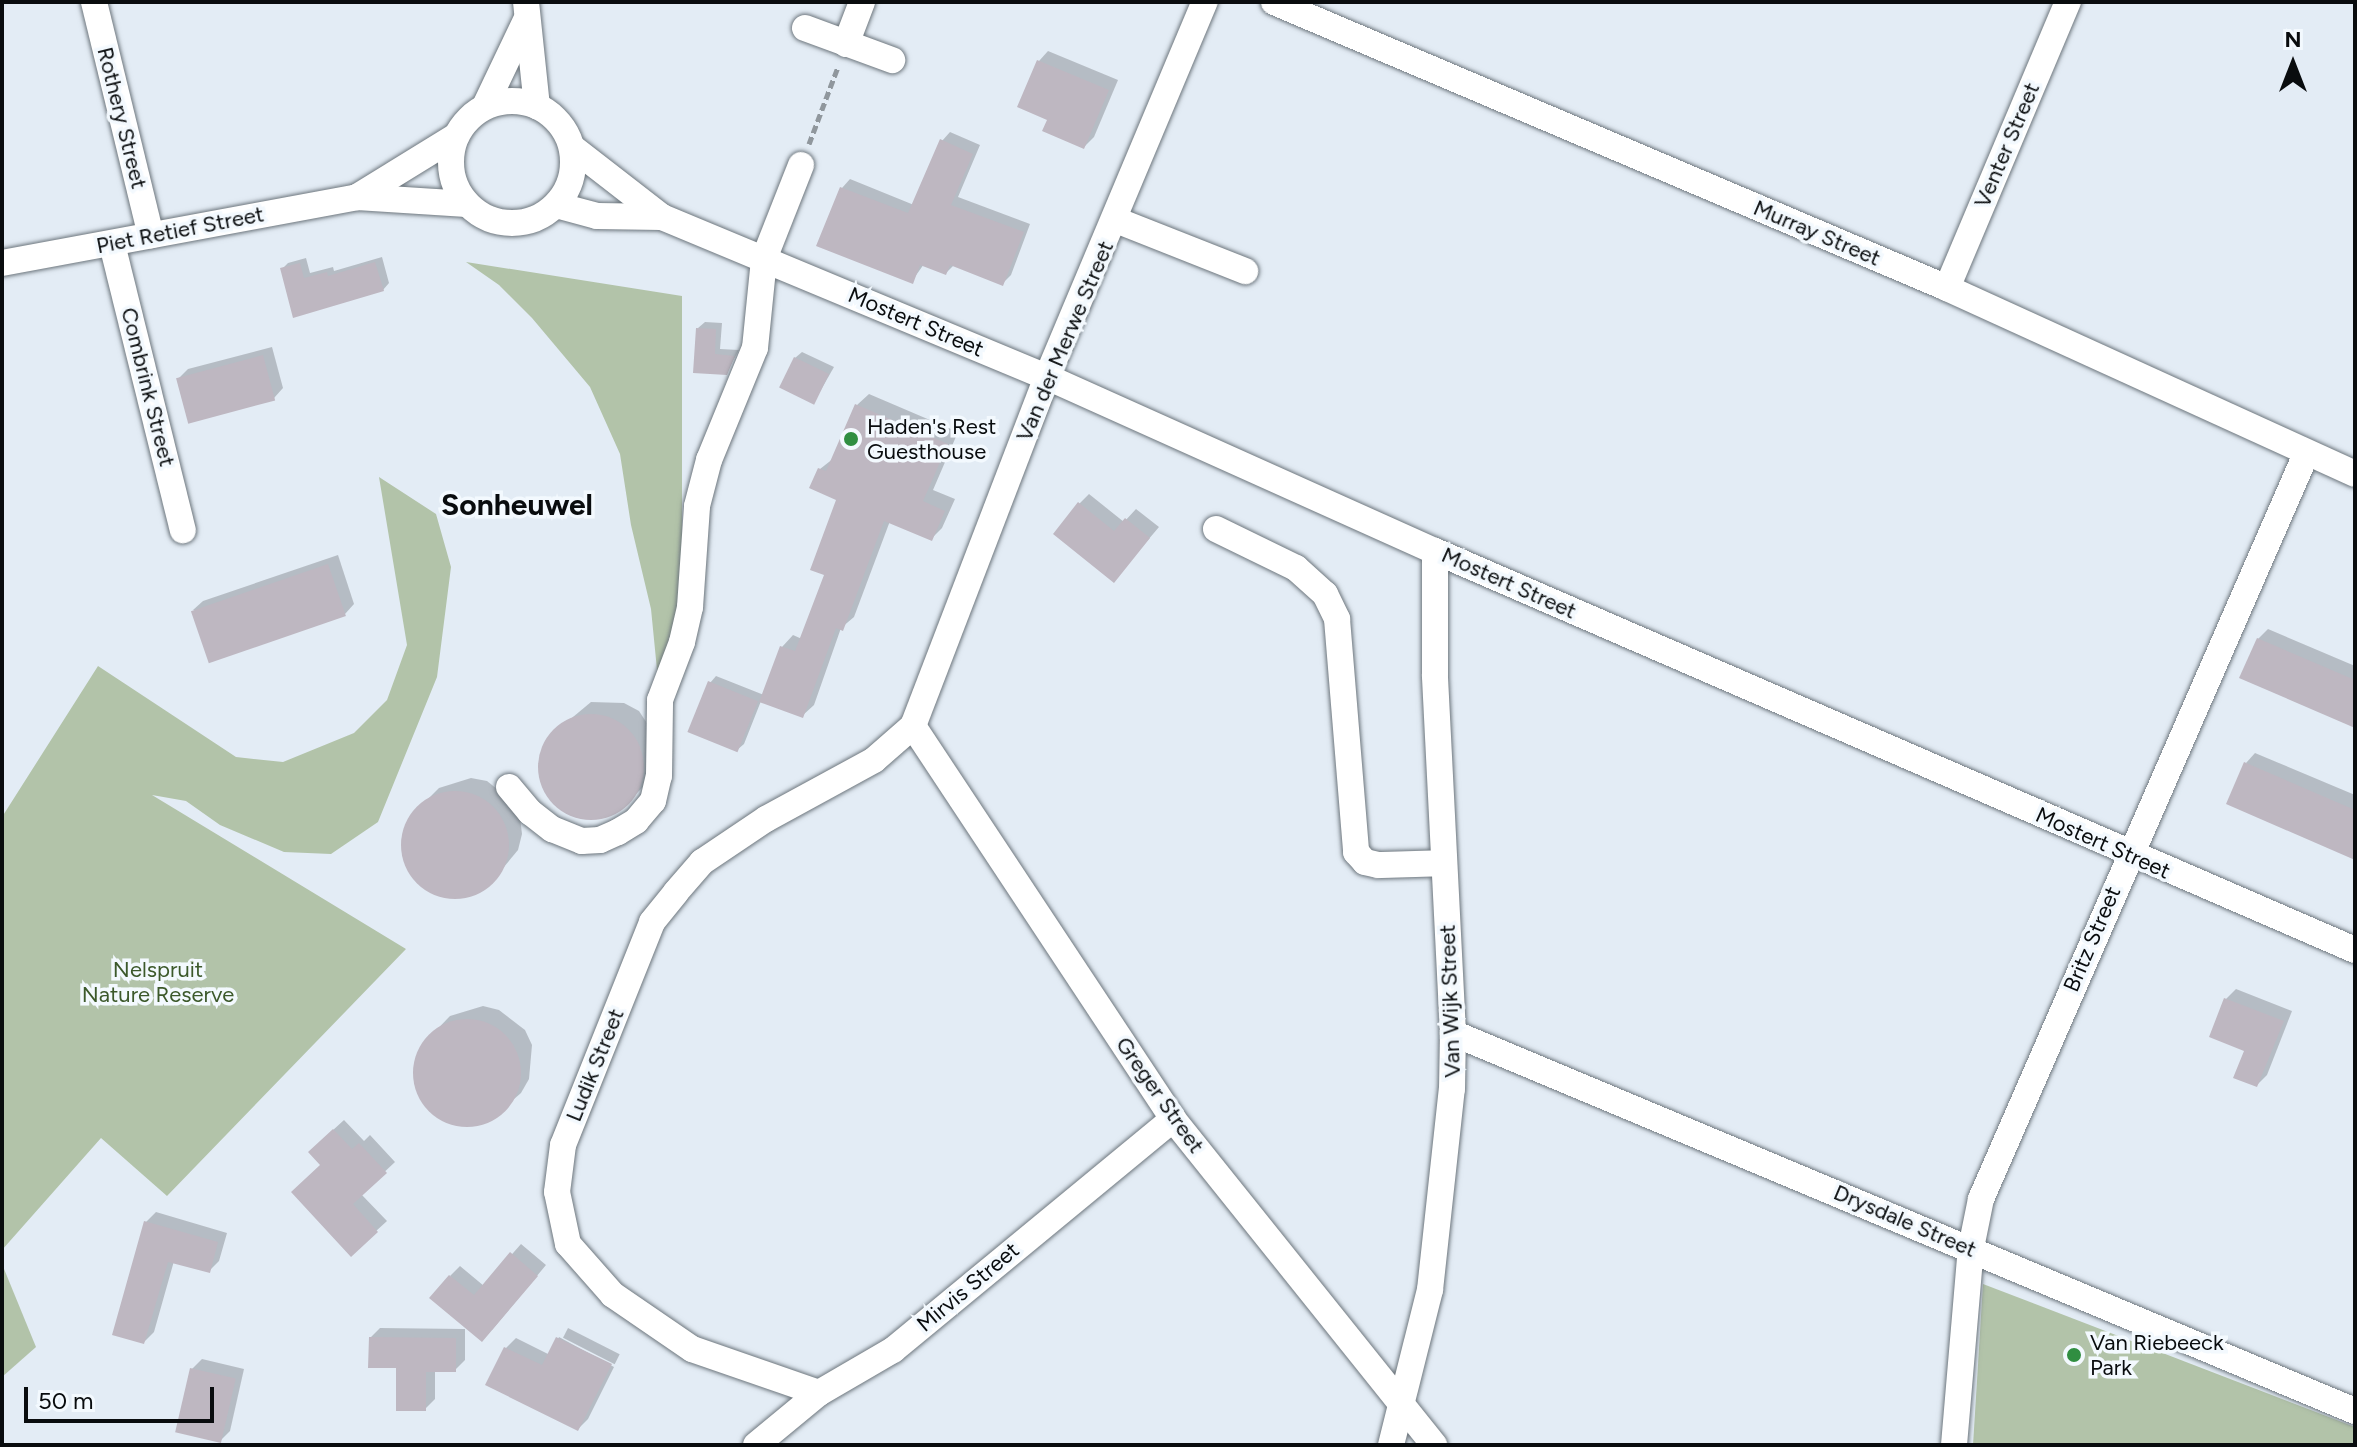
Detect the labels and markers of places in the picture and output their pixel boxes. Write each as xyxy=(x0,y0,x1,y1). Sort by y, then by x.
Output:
place label: Haden's Rest Guesthouse xyxy=(867,413,996,464)
marker: Haden's Rest Guesthouse xyxy=(842,430,860,448)
place label: Van Riebeeck Park xyxy=(2090,1329,2224,1380)
marker: Van Riebeeck Park xyxy=(2065,1346,2083,1364)

